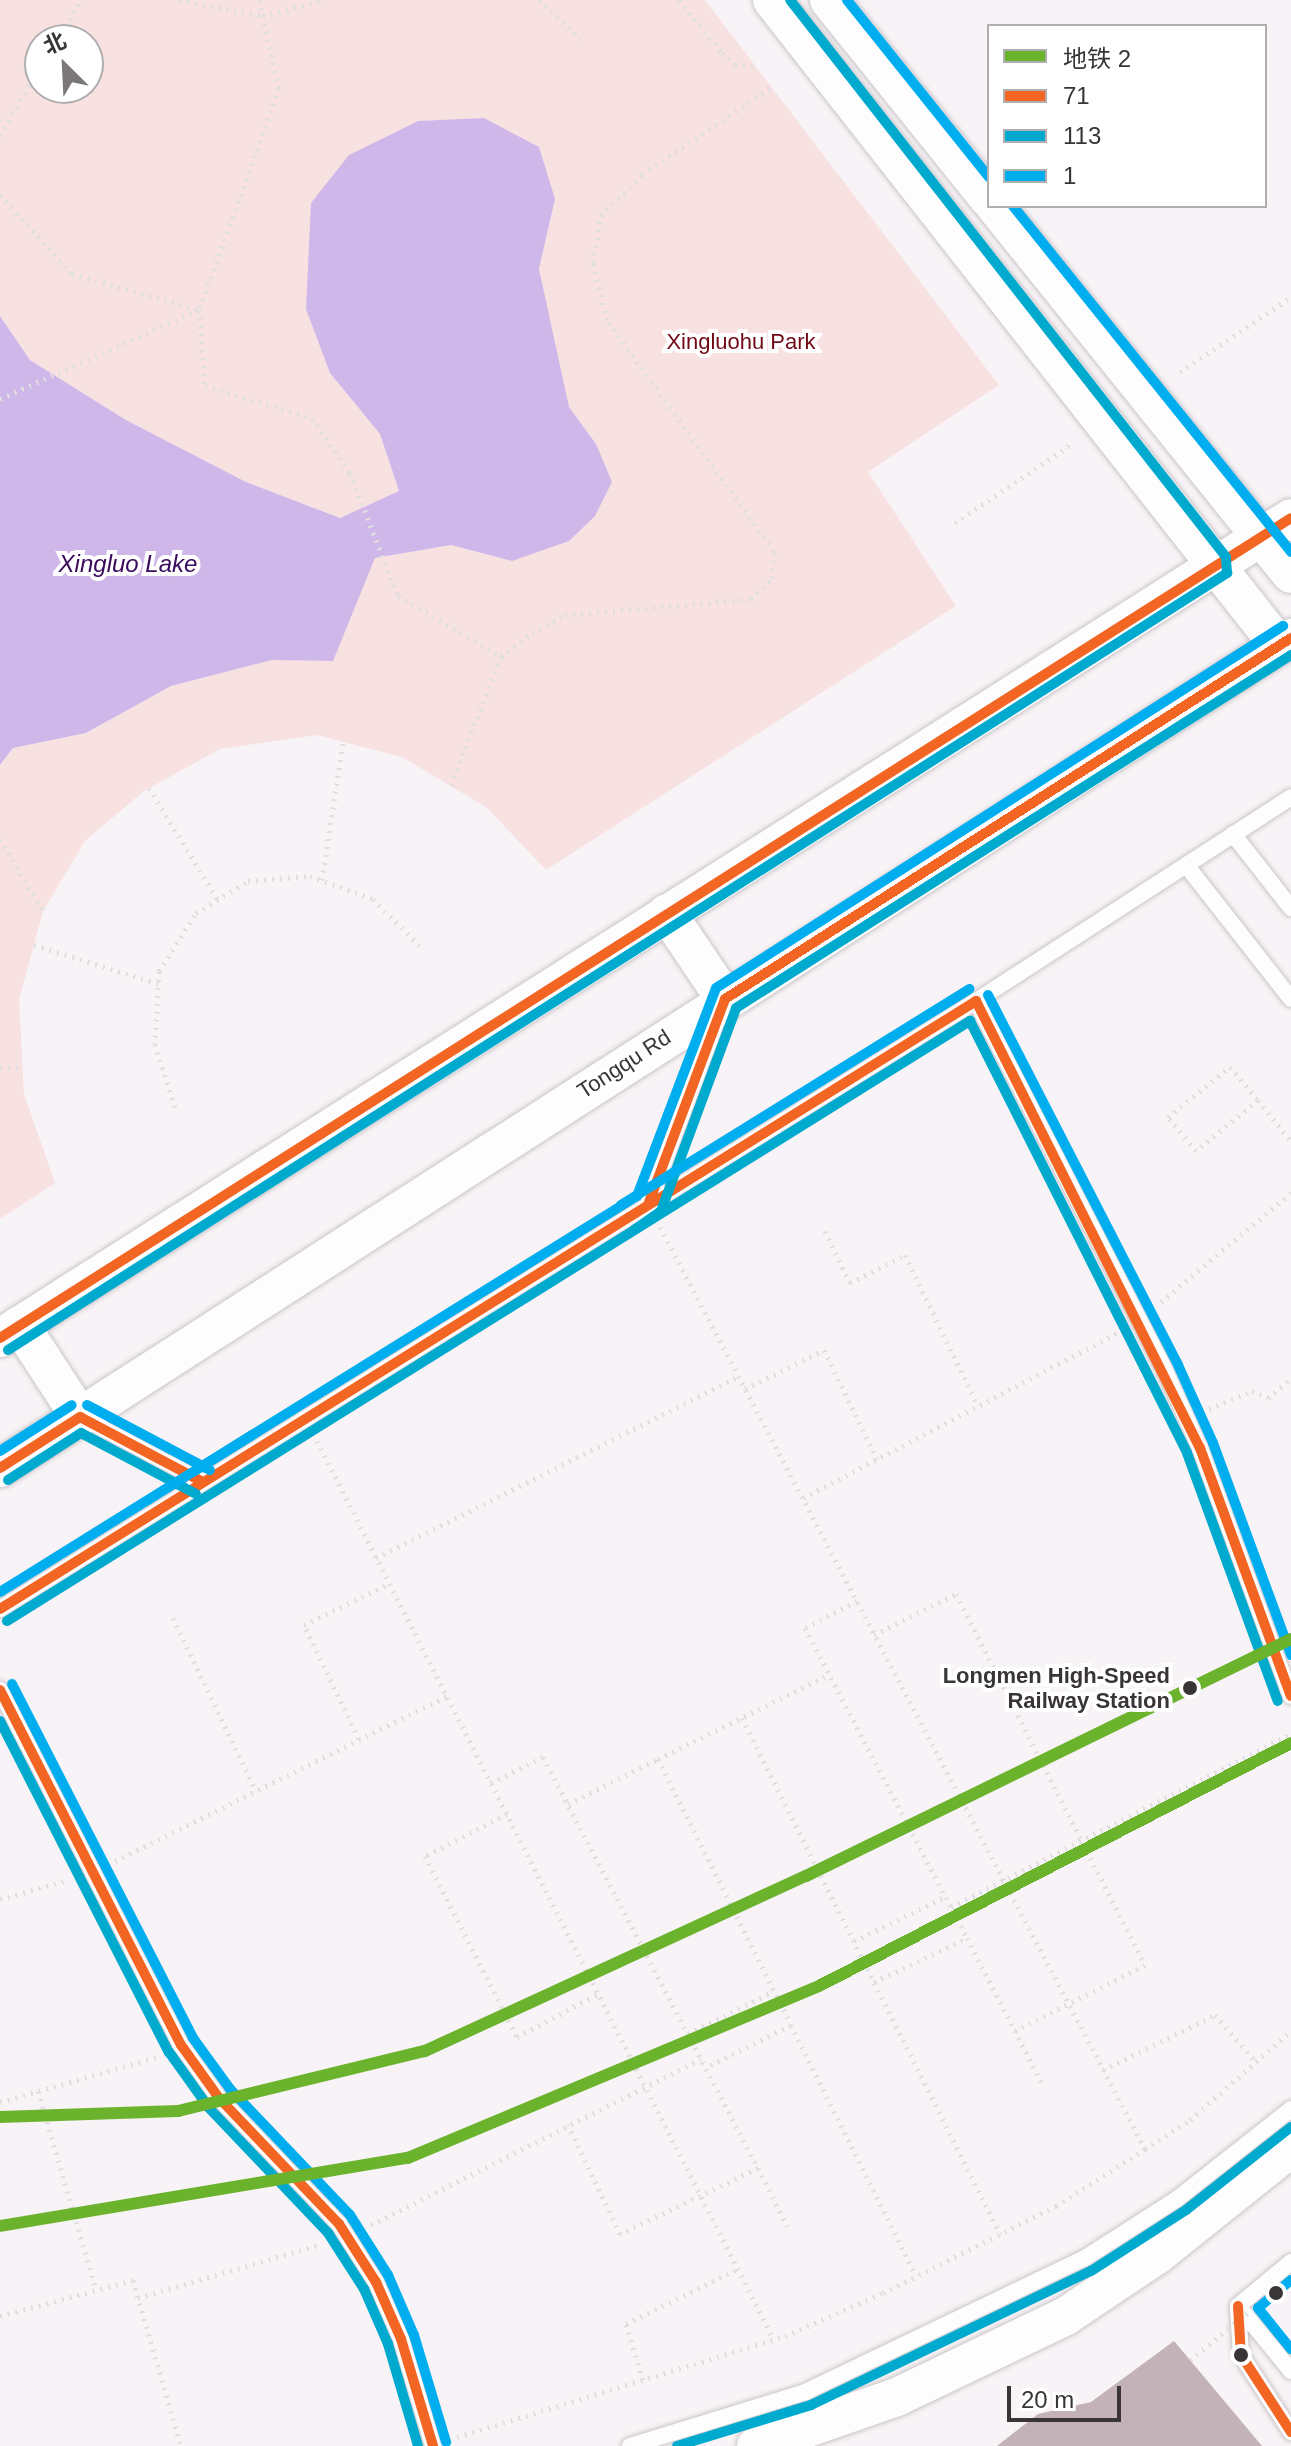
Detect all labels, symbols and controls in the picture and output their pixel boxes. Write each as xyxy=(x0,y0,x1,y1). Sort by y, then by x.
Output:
north arrow xyxy=(24,24,104,104)
legend xyxy=(987,24,1267,208)
text: 北 xyxy=(40,28,70,59)
text: 地铁 2 xyxy=(1063,45,1131,72)
text: 71 xyxy=(1063,82,1090,109)
text: 113 xyxy=(1063,122,1101,149)
text: 1 xyxy=(1063,162,1076,189)
park label: Xingluohu Park xyxy=(666,329,816,355)
water label: Xingluo Lake xyxy=(59,550,197,578)
street label: Tongqu Rd xyxy=(572,1024,676,1104)
place label: Longmen High-Speed Railway Station xyxy=(943,1662,1170,1714)
marker: Longmen High-Speed Railway Station xyxy=(1177,1675,1203,1701)
unlabelled marker xyxy=(1268,2285,1284,2301)
unlabelled marker xyxy=(1233,2347,1249,2363)
scale bar xyxy=(1011,2370,1125,2420)
text: 20 m xyxy=(1021,2386,1074,2413)

